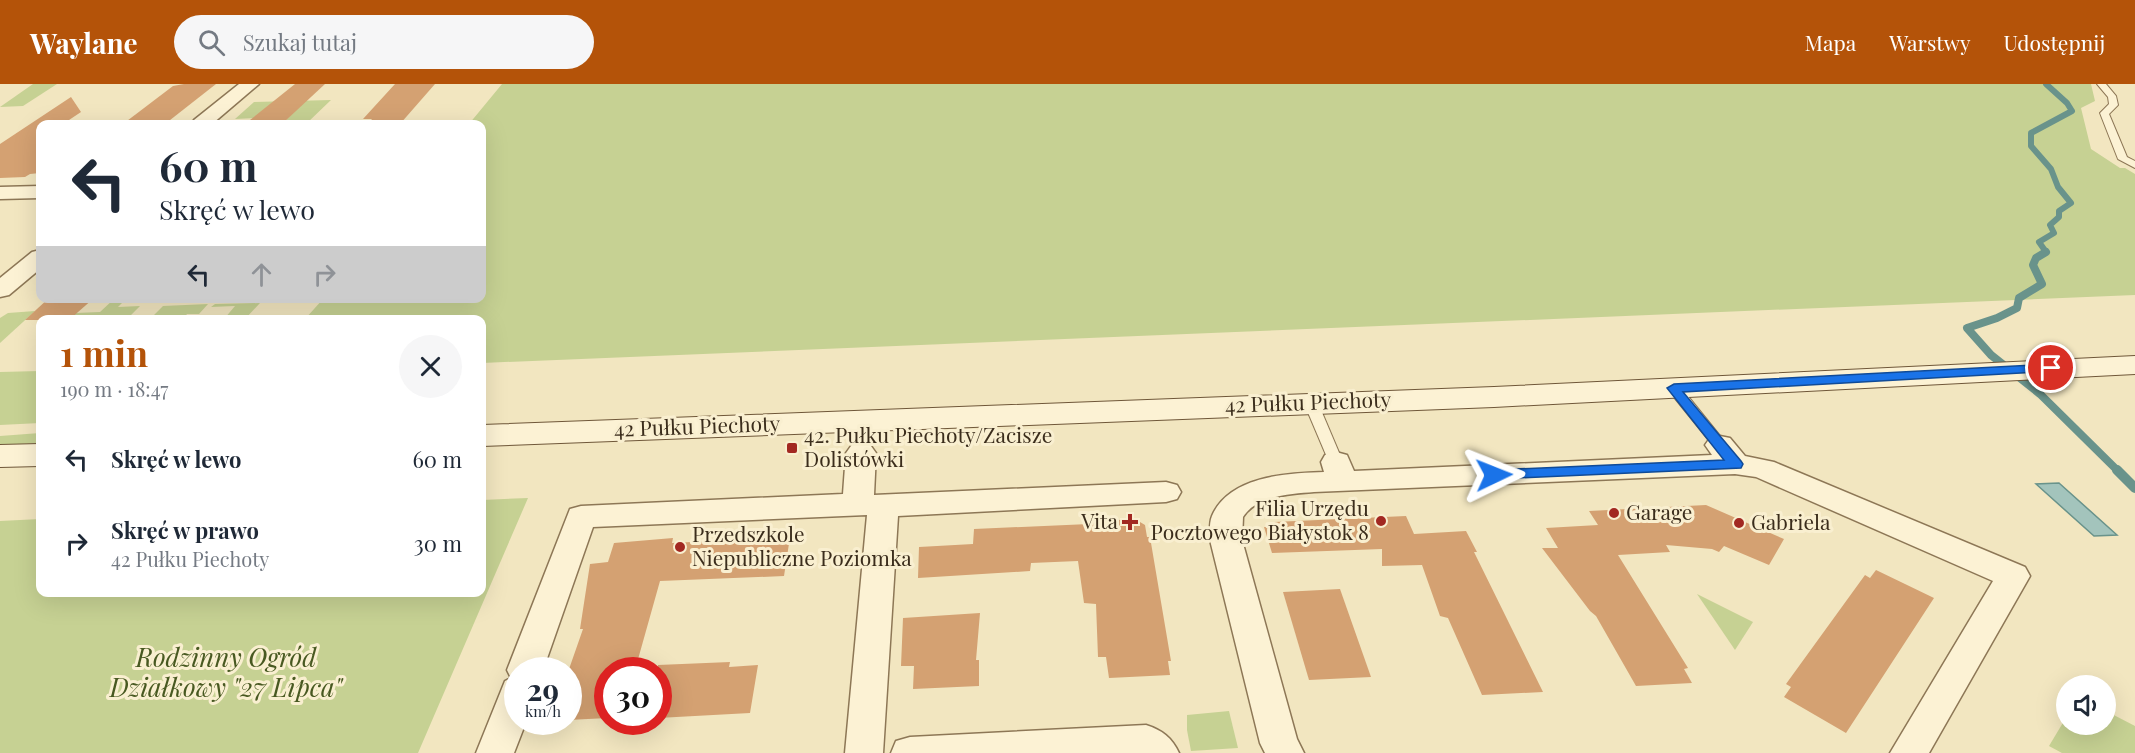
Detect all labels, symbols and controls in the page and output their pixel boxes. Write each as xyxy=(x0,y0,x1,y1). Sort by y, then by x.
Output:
search box xyxy=(174,15,594,69)
text: Waylane xyxy=(30,24,138,61)
icon: search xyxy=(195,26,228,59)
text: Szukaj tutaj xyxy=(243,27,357,57)
text: Mapa xyxy=(1805,28,1856,56)
text: Warstwy xyxy=(1889,28,1971,56)
text: Udostępnij xyxy=(2004,28,2105,56)
text: 60 m xyxy=(159,137,257,193)
icon: left xyxy=(60,144,138,222)
text: Skręć w lewo xyxy=(159,191,315,227)
icon: left xyxy=(182,258,215,291)
icon: ahead xyxy=(245,258,278,291)
icon: right xyxy=(308,258,341,291)
text: 1 min xyxy=(60,328,148,376)
button: close xyxy=(399,335,462,398)
pin xyxy=(2025,342,2076,393)
icon: arrive xyxy=(2034,351,2067,384)
text: 190 m · 18:47 xyxy=(60,375,168,402)
street label: 42 Pułku Piechoty xyxy=(1224,384,1392,418)
street label: 42 Pułku Piechoty xyxy=(613,408,781,442)
place label: 42. Pułku Piechoty/Zacisze Dolistówki xyxy=(804,420,1052,472)
marker: 42. Pułku Piechoty/Zacisze Dolistówki xyxy=(785,441,799,455)
icon: left xyxy=(60,443,93,476)
position arrow xyxy=(1462,443,1526,507)
text: Skręć w lewo xyxy=(111,444,242,474)
text: 60 m xyxy=(412,444,462,474)
place label: Filia Urzędu Pocztowego Białystok 8 xyxy=(1151,493,1369,545)
place label: Garage xyxy=(1626,497,1692,525)
place label: Vita xyxy=(1080,506,1119,534)
marker: Garage xyxy=(1607,506,1621,520)
place label: Gabriela xyxy=(1751,507,1831,535)
marker: Filia Urzędu Pocztowego Białystok 8 xyxy=(1374,514,1388,528)
text: Skręć w prawo xyxy=(111,515,259,545)
marker: Vita xyxy=(1123,515,1137,529)
marker: Gabriela xyxy=(1732,516,1746,530)
place label: Przedszkole Niepubliczne Poziomka xyxy=(692,519,912,571)
icon: right xyxy=(60,527,93,560)
text: 30 m xyxy=(414,528,462,558)
marker: Przedszkole Niepubliczne Poziomka xyxy=(673,540,687,554)
text: 42 Pułku Piechoty xyxy=(111,545,269,572)
park label: Rodzinny Ogród Działkowy "27 Lipca" xyxy=(109,639,344,704)
speed limit sign: 30 xyxy=(594,657,672,735)
text: 29 xyxy=(527,669,559,709)
map controls xyxy=(2056,675,2116,735)
button: sound xyxy=(2056,675,2116,735)
text: km/h xyxy=(525,701,561,721)

